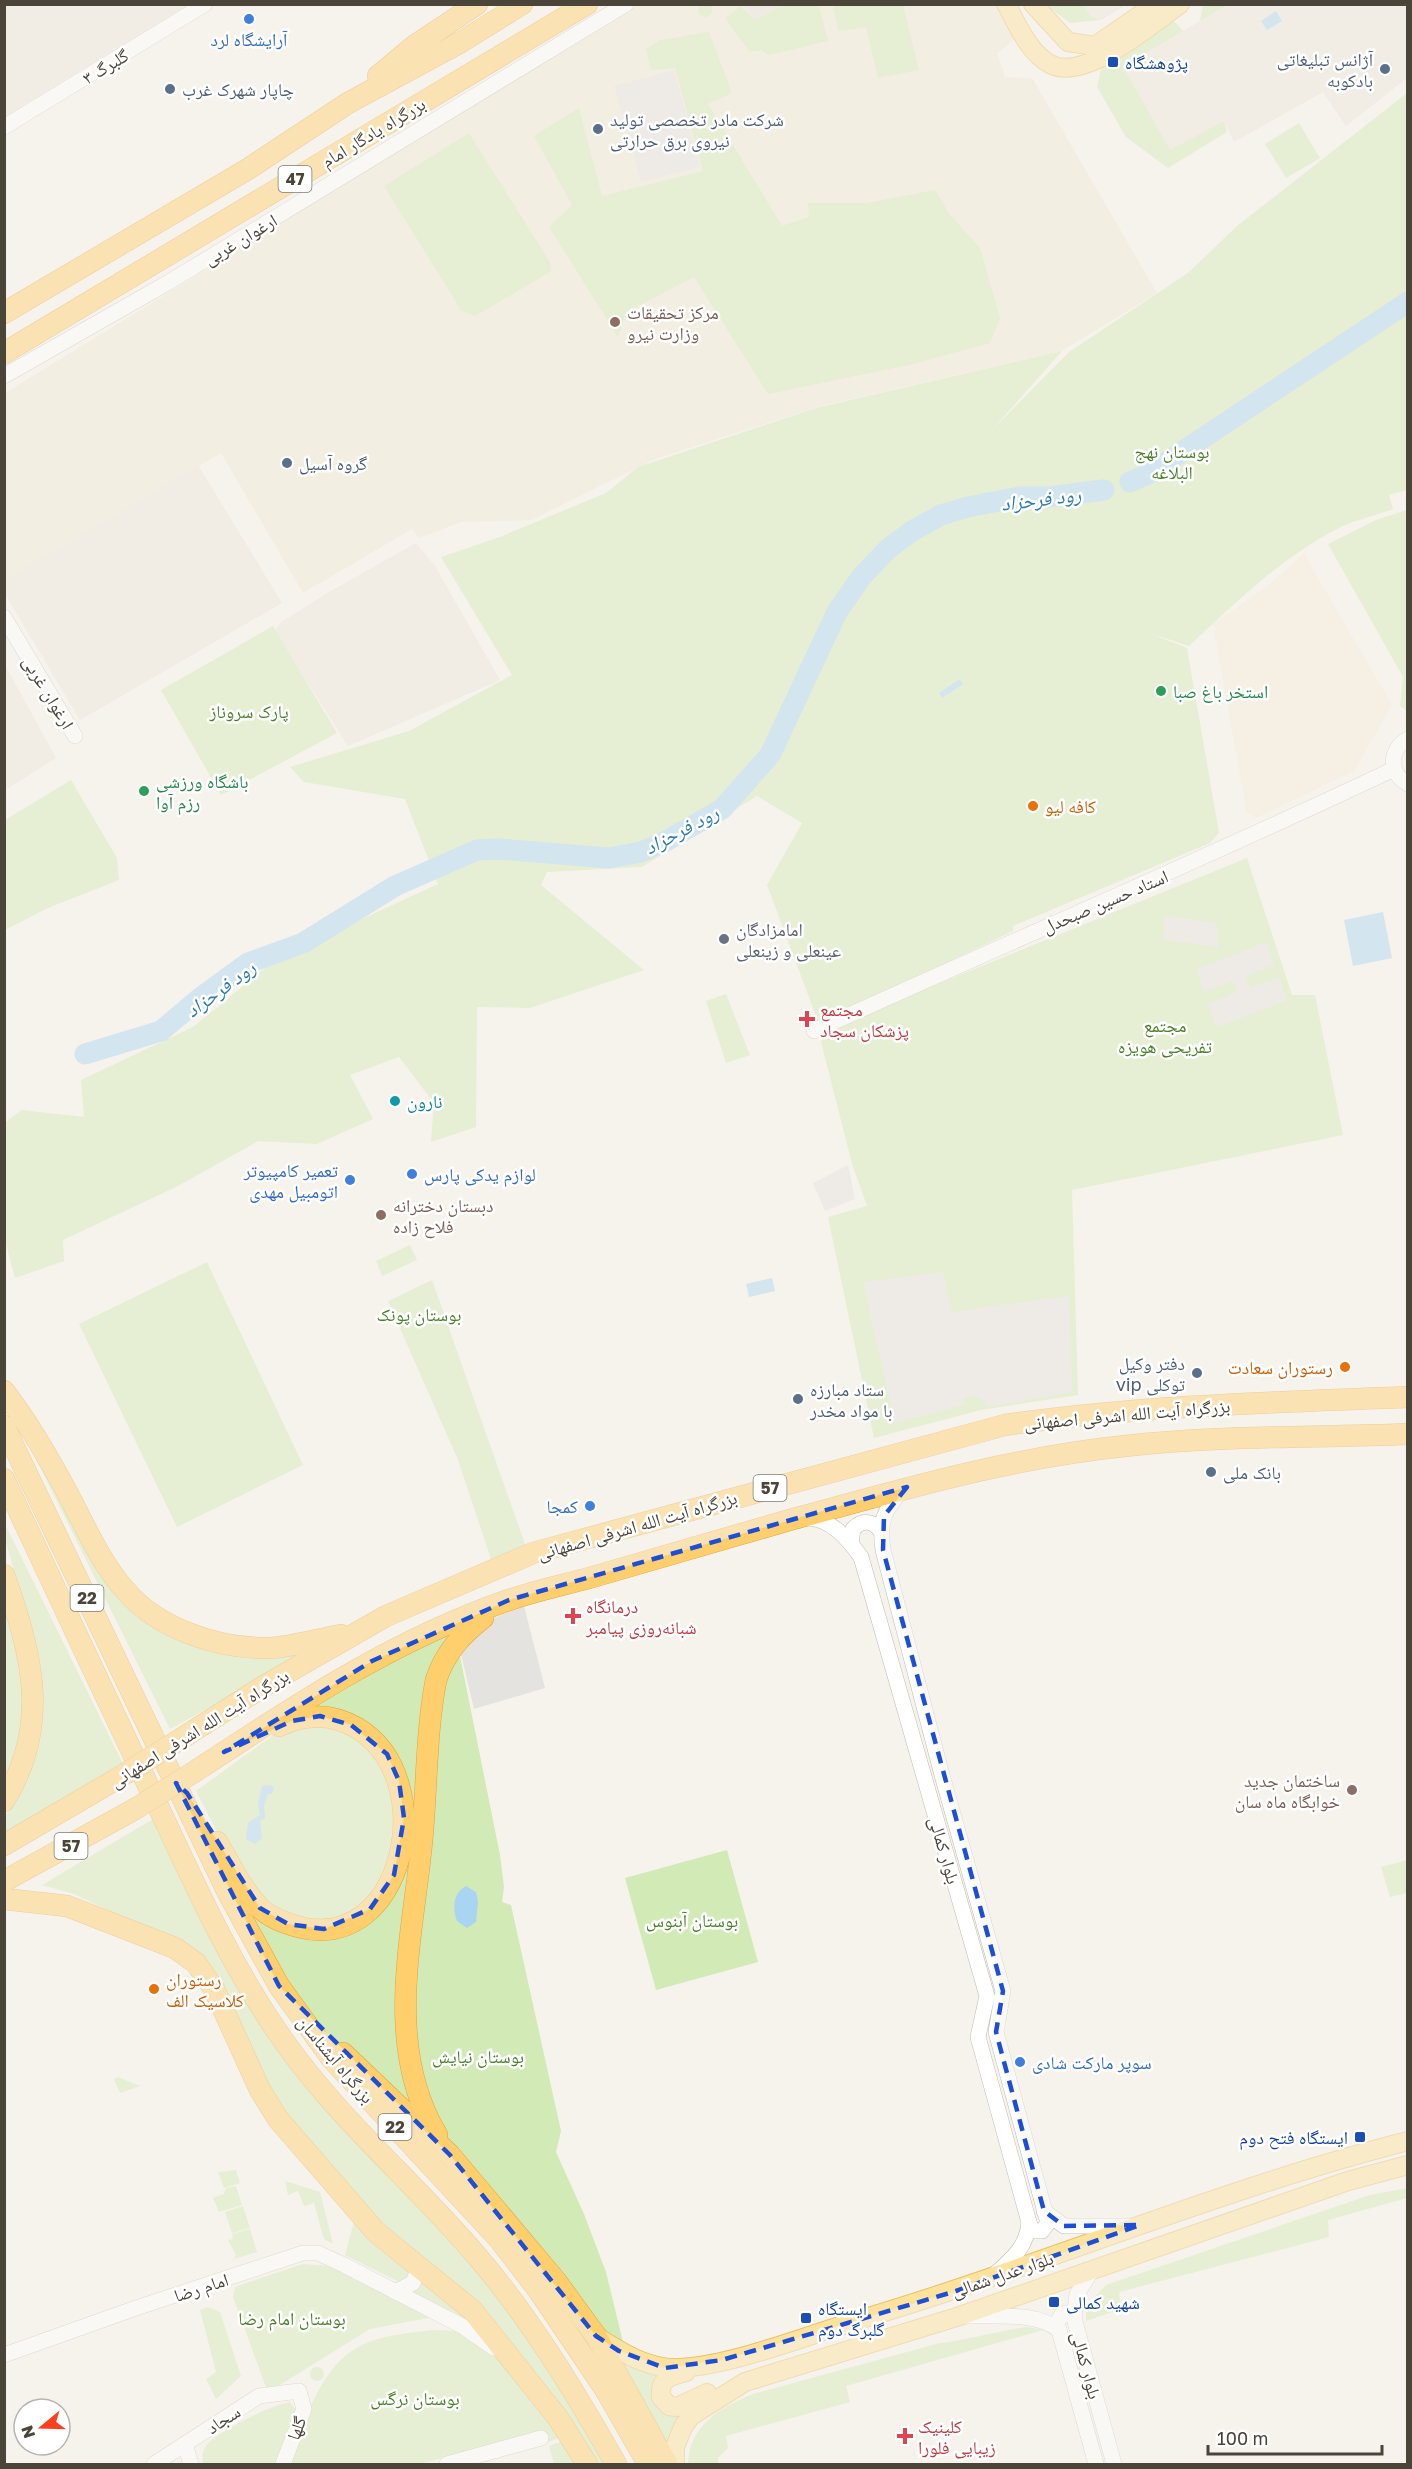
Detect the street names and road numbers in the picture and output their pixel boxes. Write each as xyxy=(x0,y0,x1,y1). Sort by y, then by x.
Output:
street label: گلبرگ ۳ xyxy=(78,43,133,89)
street label: بزرگراه یادگار امام xyxy=(317,92,430,173)
road number: 47 xyxy=(278,166,312,192)
street label: ارغوان غربی xyxy=(199,209,281,270)
street label: ارغوان غربی xyxy=(18,651,79,733)
street label: استاد حسین صبحدل xyxy=(1039,865,1172,938)
street label: بزرگراه آیت الله اشرفی اصفهانی xyxy=(1023,1394,1231,1435)
road number: 57 xyxy=(754,1475,786,1501)
street label: بزرگراه آیت الله اشرفی اصفهانی xyxy=(535,1486,740,1565)
road number: 22 xyxy=(70,1585,104,1611)
street label: بزرگراه آیت الله اشرفی اصفهانی xyxy=(105,1664,293,1793)
street label: بلوار کمالی xyxy=(924,1814,965,1887)
road number: 57 xyxy=(54,1833,88,1859)
street label: بزرگراه آبشناسان xyxy=(292,2011,379,2108)
road number: 22 xyxy=(378,2114,412,2140)
street label: بلوار عدل شمالی xyxy=(948,2246,1056,2303)
street label: امام رضا xyxy=(171,2268,232,2308)
street label: بلوار کمالی xyxy=(1066,2329,1107,2402)
street label: سجاد xyxy=(202,2400,244,2438)
street label: گلها xyxy=(282,2413,311,2443)

